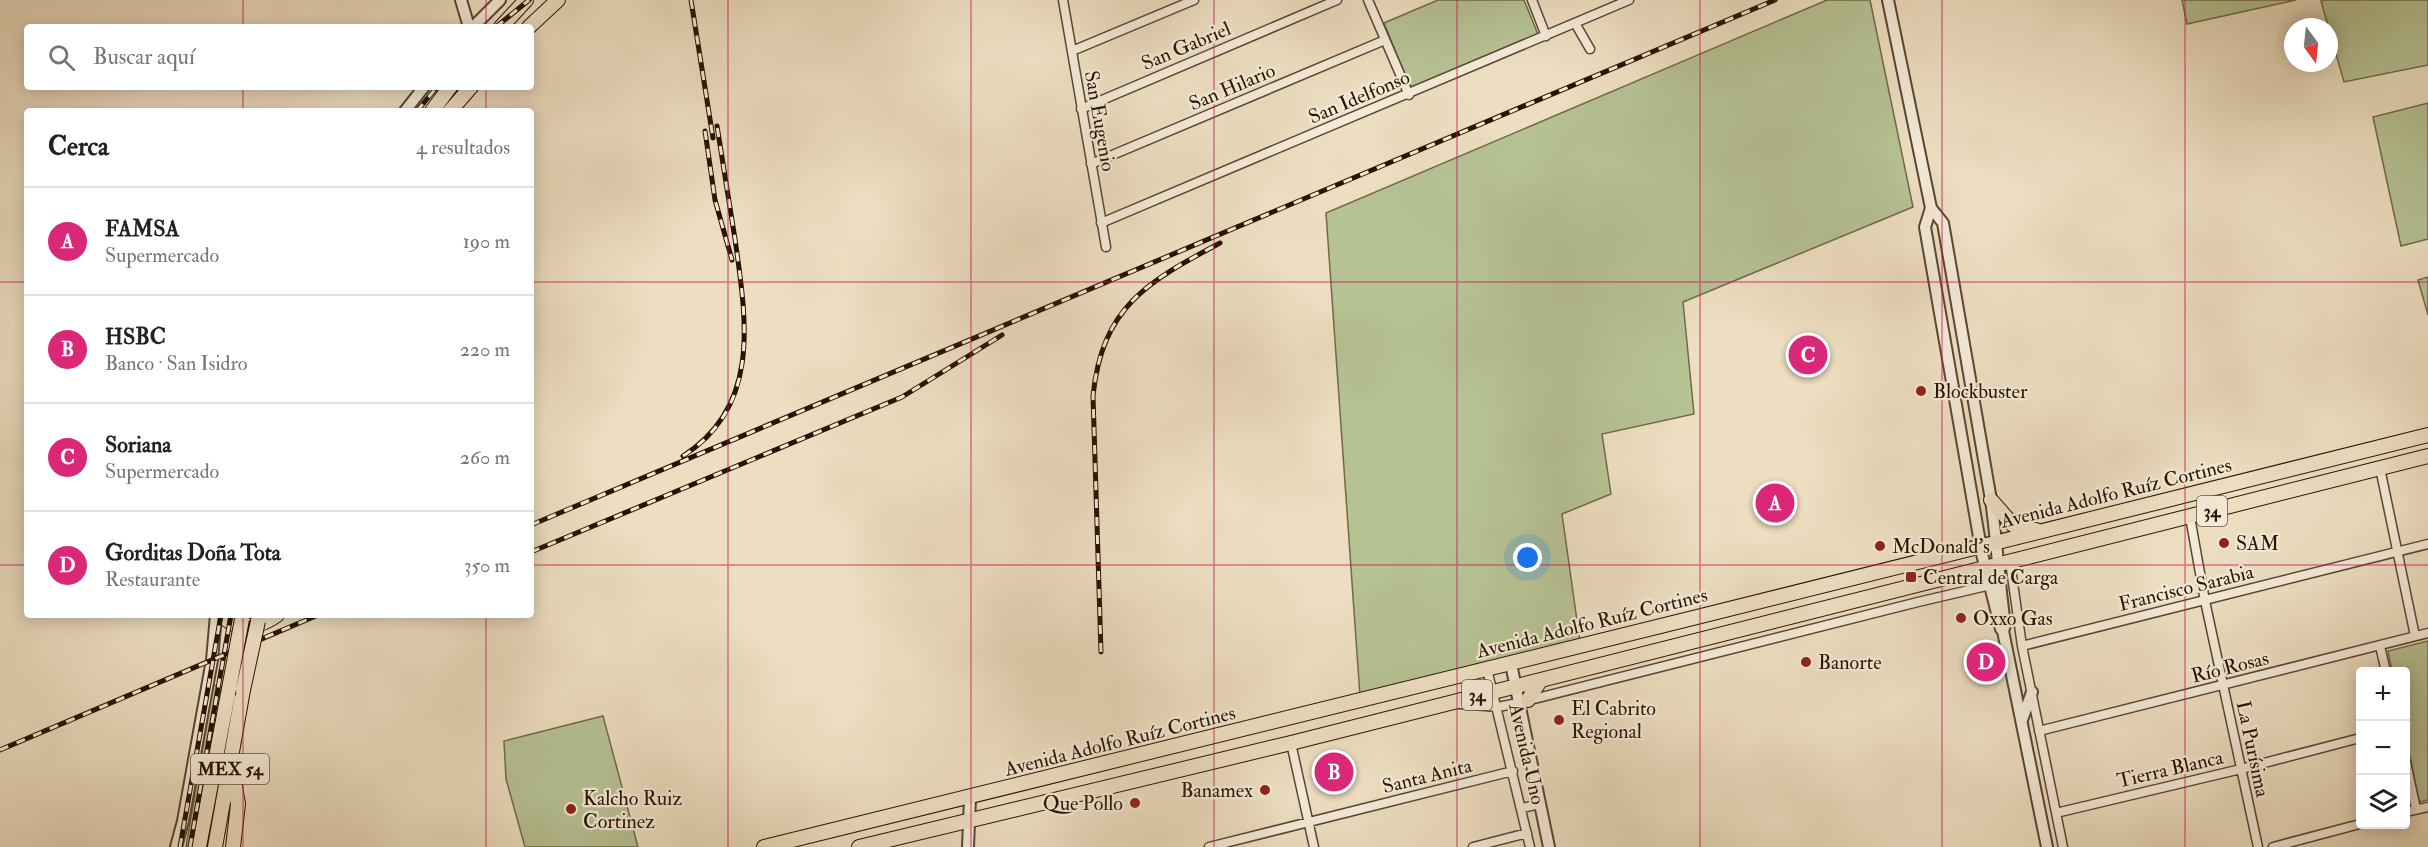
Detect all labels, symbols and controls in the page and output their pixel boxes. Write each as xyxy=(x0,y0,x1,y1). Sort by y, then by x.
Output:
street label: San Gabriel xyxy=(1137,16,1235,76)
north arrow xyxy=(2284,18,2338,72)
search box xyxy=(24,24,534,90)
icon: search xyxy=(45,41,78,74)
text: Buscar aquí xyxy=(93,43,195,71)
street label: San Hilario xyxy=(1185,58,1279,116)
street label: San Idelfonso xyxy=(1304,64,1414,130)
street label: San Eugenio xyxy=(1079,69,1121,173)
text: Cerca xyxy=(48,131,109,163)
text: 4 resultados xyxy=(416,135,510,160)
text: FAMSA xyxy=(105,215,180,243)
text: A xyxy=(61,229,74,254)
text: 190 m xyxy=(463,229,510,254)
text: Supermercado xyxy=(105,243,219,268)
text: HSBC xyxy=(105,323,166,351)
pin: C xyxy=(1788,332,1828,378)
text: B xyxy=(61,337,74,362)
text: 220 m xyxy=(460,337,510,362)
text: Banco · San Isidro xyxy=(105,351,247,376)
place label: Blockbuster xyxy=(1933,379,2028,404)
marker: Blockbuster xyxy=(1914,384,1928,398)
text: Soriana xyxy=(105,431,171,459)
text: C xyxy=(60,445,75,470)
text: 260 m xyxy=(460,445,510,470)
street label: Avenida Adolfo Ruíz Cortines xyxy=(1997,452,2234,534)
text: Supermercado xyxy=(105,459,219,484)
pin: A xyxy=(1756,480,1794,526)
road number: 34 xyxy=(2197,496,2227,526)
place label: SAM xyxy=(2236,531,2279,556)
place label: McDonald's xyxy=(1892,534,1990,559)
marker: SAM xyxy=(2217,536,2231,550)
text: Gorditas Doña Tota xyxy=(105,539,281,567)
marker: McDonald's xyxy=(1873,539,1887,553)
your location xyxy=(1513,543,1542,572)
text: D xyxy=(59,553,76,578)
text: 350 m xyxy=(464,553,510,578)
street label: Francisco Sarabia xyxy=(2116,559,2257,617)
place label: Central de Carga xyxy=(1923,565,2059,590)
text: Restaurante xyxy=(105,567,200,592)
marker: Central de Carga xyxy=(1904,570,1918,584)
street label: Avenida Adolfo Ruíz Cortines xyxy=(1473,582,1710,664)
place label: Oxxo Gas xyxy=(1973,606,2053,631)
marker: Oxxo Gas xyxy=(1954,611,1968,625)
pin: D xyxy=(1966,640,2006,684)
street label: Río Rosas xyxy=(2189,645,2272,689)
place label: Banorte xyxy=(1818,650,1882,675)
marker: Banorte xyxy=(1799,655,1813,669)
map controls xyxy=(2356,667,2410,829)
button: + xyxy=(2356,667,2410,721)
road number: 34 xyxy=(1462,680,1492,710)
place label: El Cabrito Regional xyxy=(1571,696,1656,744)
street label: La Purísima xyxy=(2231,699,2276,800)
street label: Avenida Adolfo Ruíz Cortines xyxy=(1001,700,1238,782)
street label: Avenida Uno xyxy=(1503,700,1551,807)
marker: El Cabrito Regional xyxy=(1552,713,1566,727)
button: − xyxy=(2356,721,2410,775)
street label: Tierra Blanca xyxy=(2114,744,2226,793)
pin: B xyxy=(1314,750,1354,794)
street label: Santa Anita xyxy=(1380,753,1475,799)
road number: MEX 54 xyxy=(191,754,269,784)
button: layers xyxy=(2356,775,2410,829)
place label: Banamex xyxy=(1180,778,1253,803)
marker: Banamex xyxy=(1258,783,1272,797)
place label: Kalcho Ruiz Cortinez xyxy=(583,786,682,834)
place label: Que Pollo xyxy=(1043,791,1123,816)
marker: Que Pollo xyxy=(1128,796,1142,810)
marker: Kalcho Ruiz Cortinez xyxy=(564,802,578,816)

